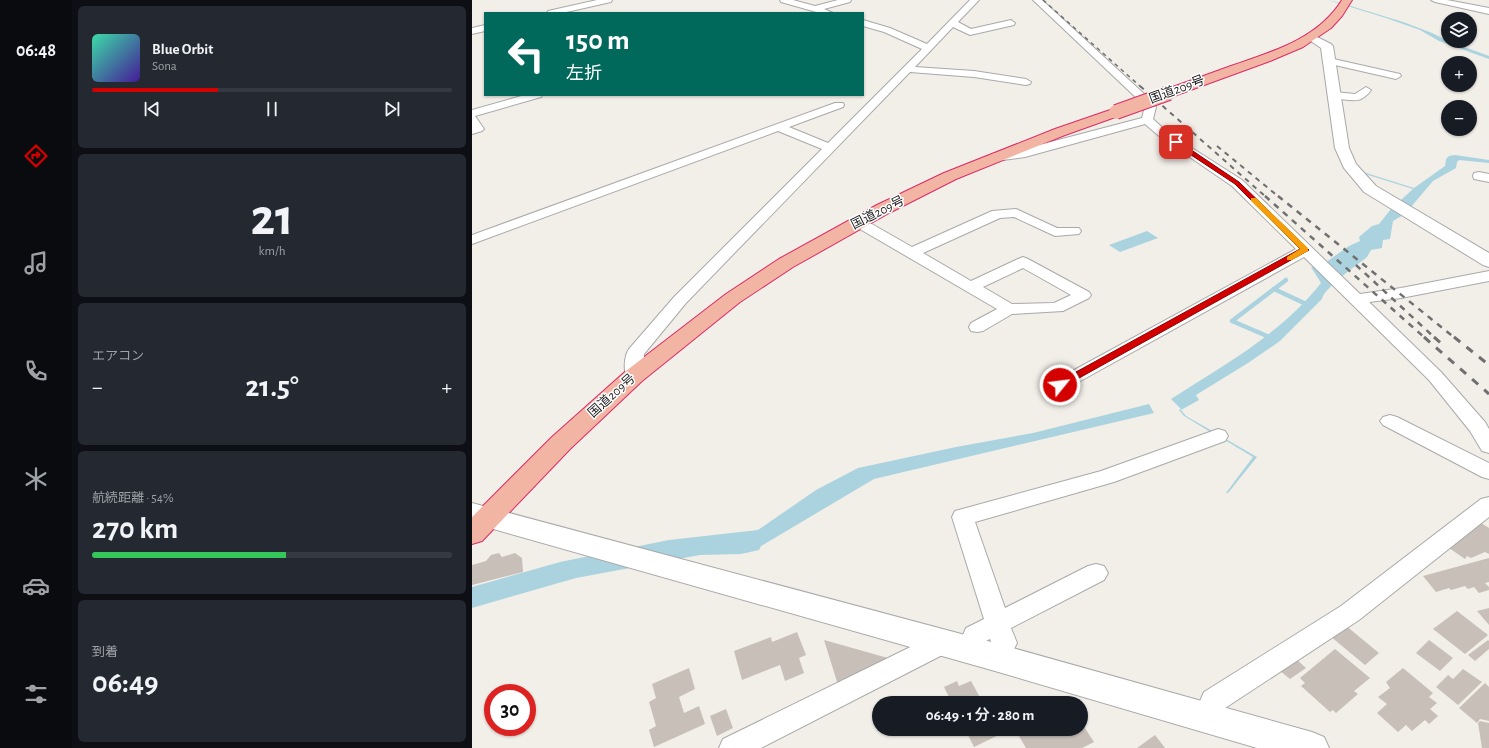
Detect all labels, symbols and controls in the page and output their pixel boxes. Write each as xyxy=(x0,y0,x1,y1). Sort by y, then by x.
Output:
map controls xyxy=(1441,12,1477,136)
button: layers xyxy=(1441,12,1477,48)
text: 150 m xyxy=(566,27,630,55)
icon: left xyxy=(500,28,552,80)
text: 06:48 xyxy=(16,42,56,60)
text: Blue Orbit xyxy=(152,42,213,57)
button: + xyxy=(1441,56,1477,92)
text: Sona xyxy=(152,60,177,73)
text: 左折 xyxy=(566,65,602,83)
street label: 国道209号 xyxy=(1147,73,1206,106)
icon: previous xyxy=(141,98,163,120)
icon: pause xyxy=(261,98,283,120)
icon: next xyxy=(381,98,403,120)
button: − xyxy=(1441,100,1477,136)
pin xyxy=(1159,125,1193,159)
icon: arrive xyxy=(1165,131,1187,153)
icon: directions xyxy=(22,142,50,170)
text: 21 xyxy=(250,192,294,244)
street label: 国道209号 xyxy=(849,193,907,232)
text: km/h xyxy=(259,245,285,258)
icon: music xyxy=(22,249,50,277)
text: エアコン xyxy=(92,350,144,363)
icon: phone xyxy=(22,357,50,385)
position arrow xyxy=(1039,364,1081,406)
street label: 国道209号 xyxy=(585,371,638,420)
text: 21.5° xyxy=(245,372,299,402)
text: − xyxy=(92,376,103,398)
text: + xyxy=(441,376,452,398)
icon: climate xyxy=(22,465,50,493)
text: 航続距離 · 54% xyxy=(92,492,174,505)
text: 270 km xyxy=(92,514,178,544)
icon: car xyxy=(22,572,50,600)
text: 到着 xyxy=(92,646,118,659)
text: 06:49 xyxy=(92,668,159,698)
icon: filters xyxy=(22,680,50,708)
speed limit sign: 30 xyxy=(484,684,536,736)
text: 06:49 · 1 分 · 280 m xyxy=(926,708,1034,723)

